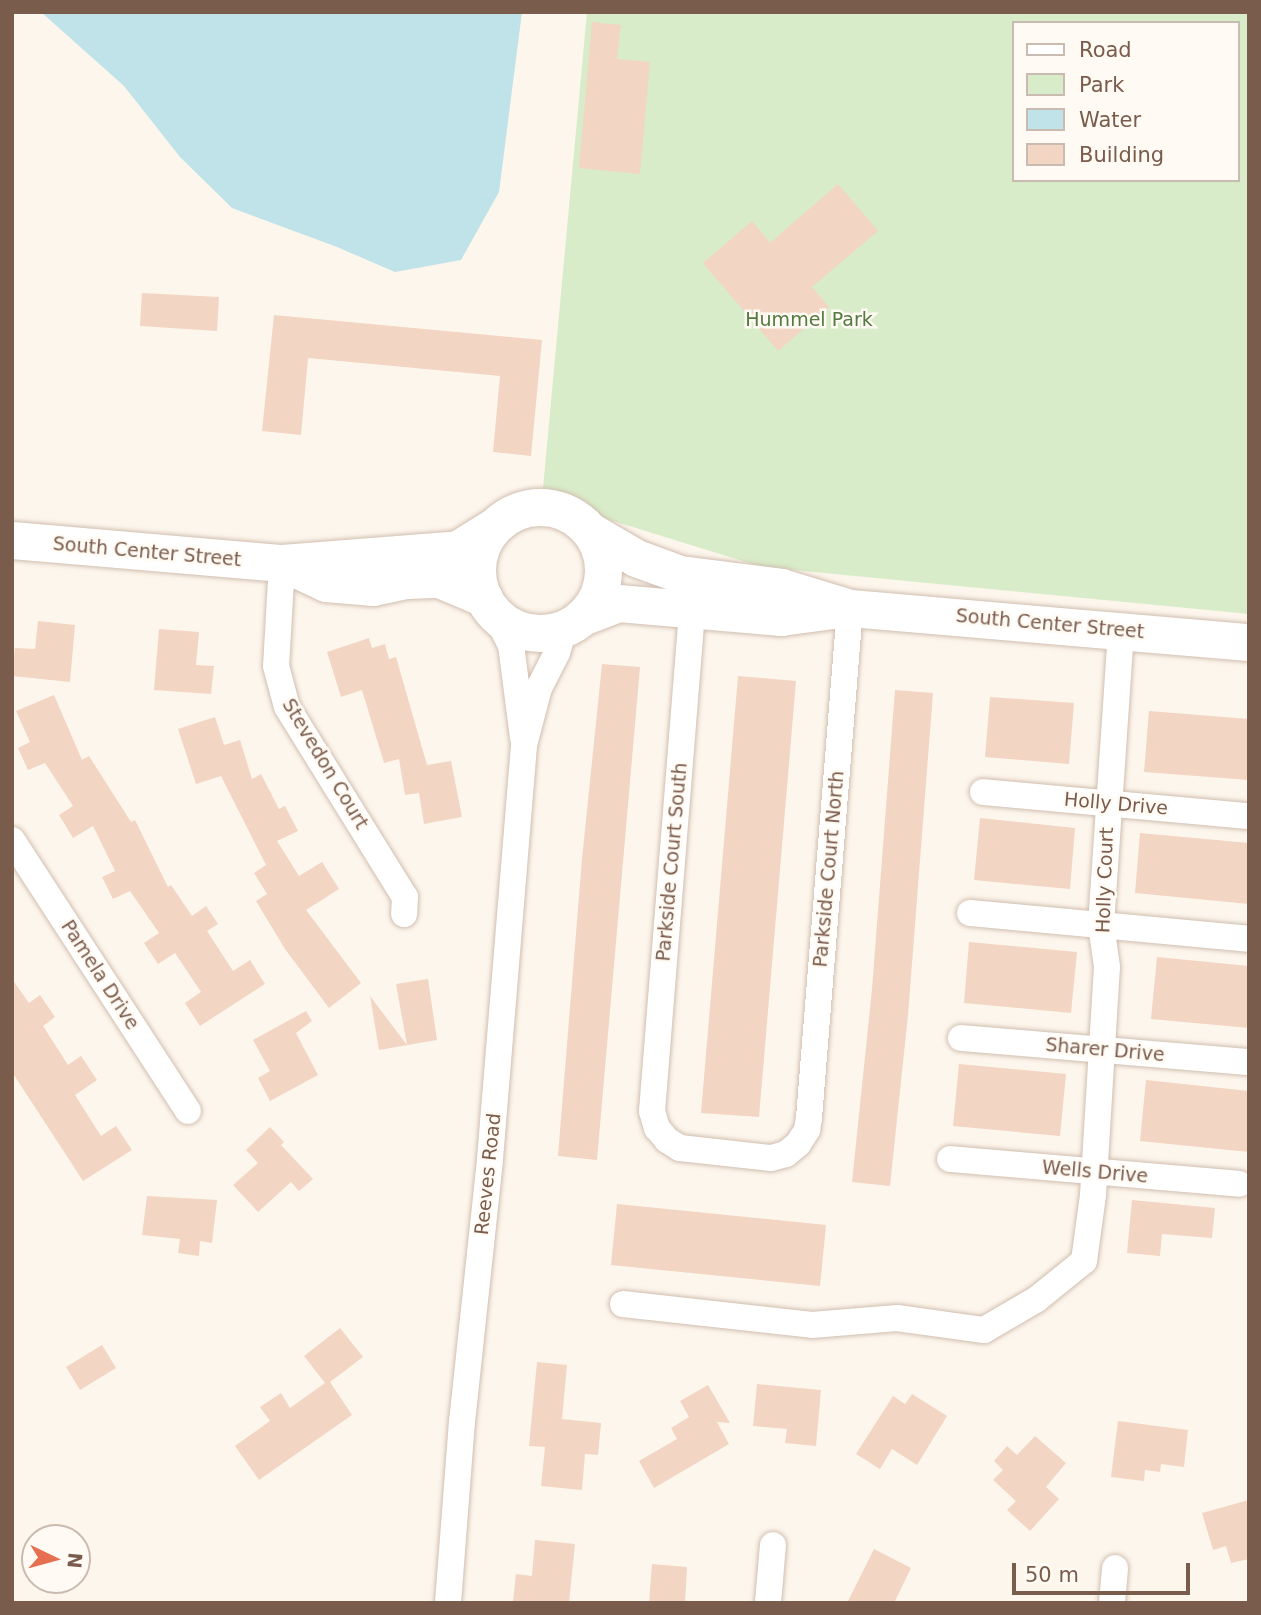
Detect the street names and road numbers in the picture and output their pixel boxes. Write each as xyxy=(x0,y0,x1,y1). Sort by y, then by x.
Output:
street label: South Center Street xyxy=(52,532,242,572)
street label: South Center Street xyxy=(955,604,1145,644)
street label: Stevedon Court xyxy=(277,695,373,833)
street label: Parkside Court South xyxy=(652,762,692,962)
street label: Parkside Court North xyxy=(809,770,849,968)
street label: Holly Drive xyxy=(1063,788,1169,820)
street label: Holly Court xyxy=(1092,827,1118,933)
street label: Pamela Drive xyxy=(56,916,144,1034)
street label: Sharer Drive xyxy=(1045,1033,1165,1067)
street label: Reeves Road xyxy=(470,1112,506,1236)
street label: Wells Drive xyxy=(1041,1156,1149,1188)

